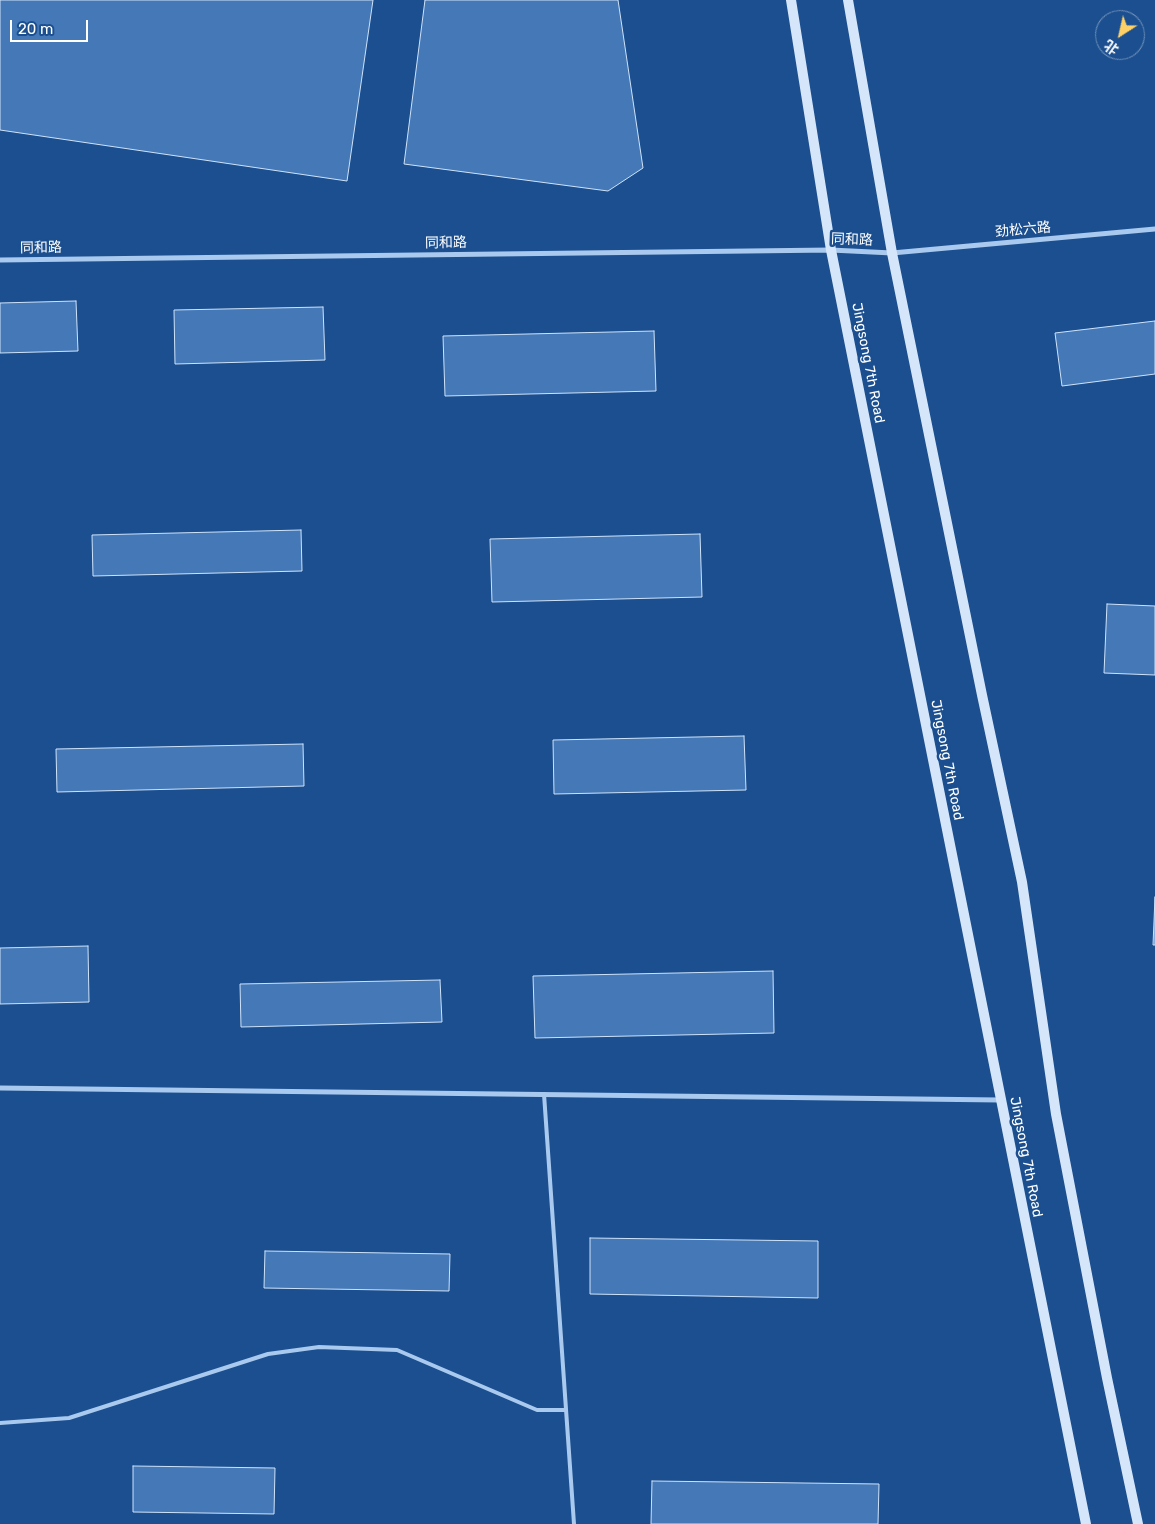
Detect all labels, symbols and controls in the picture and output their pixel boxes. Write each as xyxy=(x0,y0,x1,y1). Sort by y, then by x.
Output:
scale bar xyxy=(12,10,90,42)
north arrow xyxy=(1095,10,1145,60)
text: 20 m xyxy=(18,20,53,38)
text: 北 xyxy=(1101,36,1122,58)
street label: 劲松六路 xyxy=(994,219,1052,241)
street label: 同和路 xyxy=(831,231,873,249)
street label: 同和路 xyxy=(425,234,467,252)
street label: 同和路 xyxy=(20,239,62,257)
street label: Jingsong 7th Road xyxy=(848,301,888,425)
street label: Jingsong 7th Road xyxy=(927,698,967,822)
street label: Jingsong 7th Road xyxy=(1006,1095,1046,1219)

